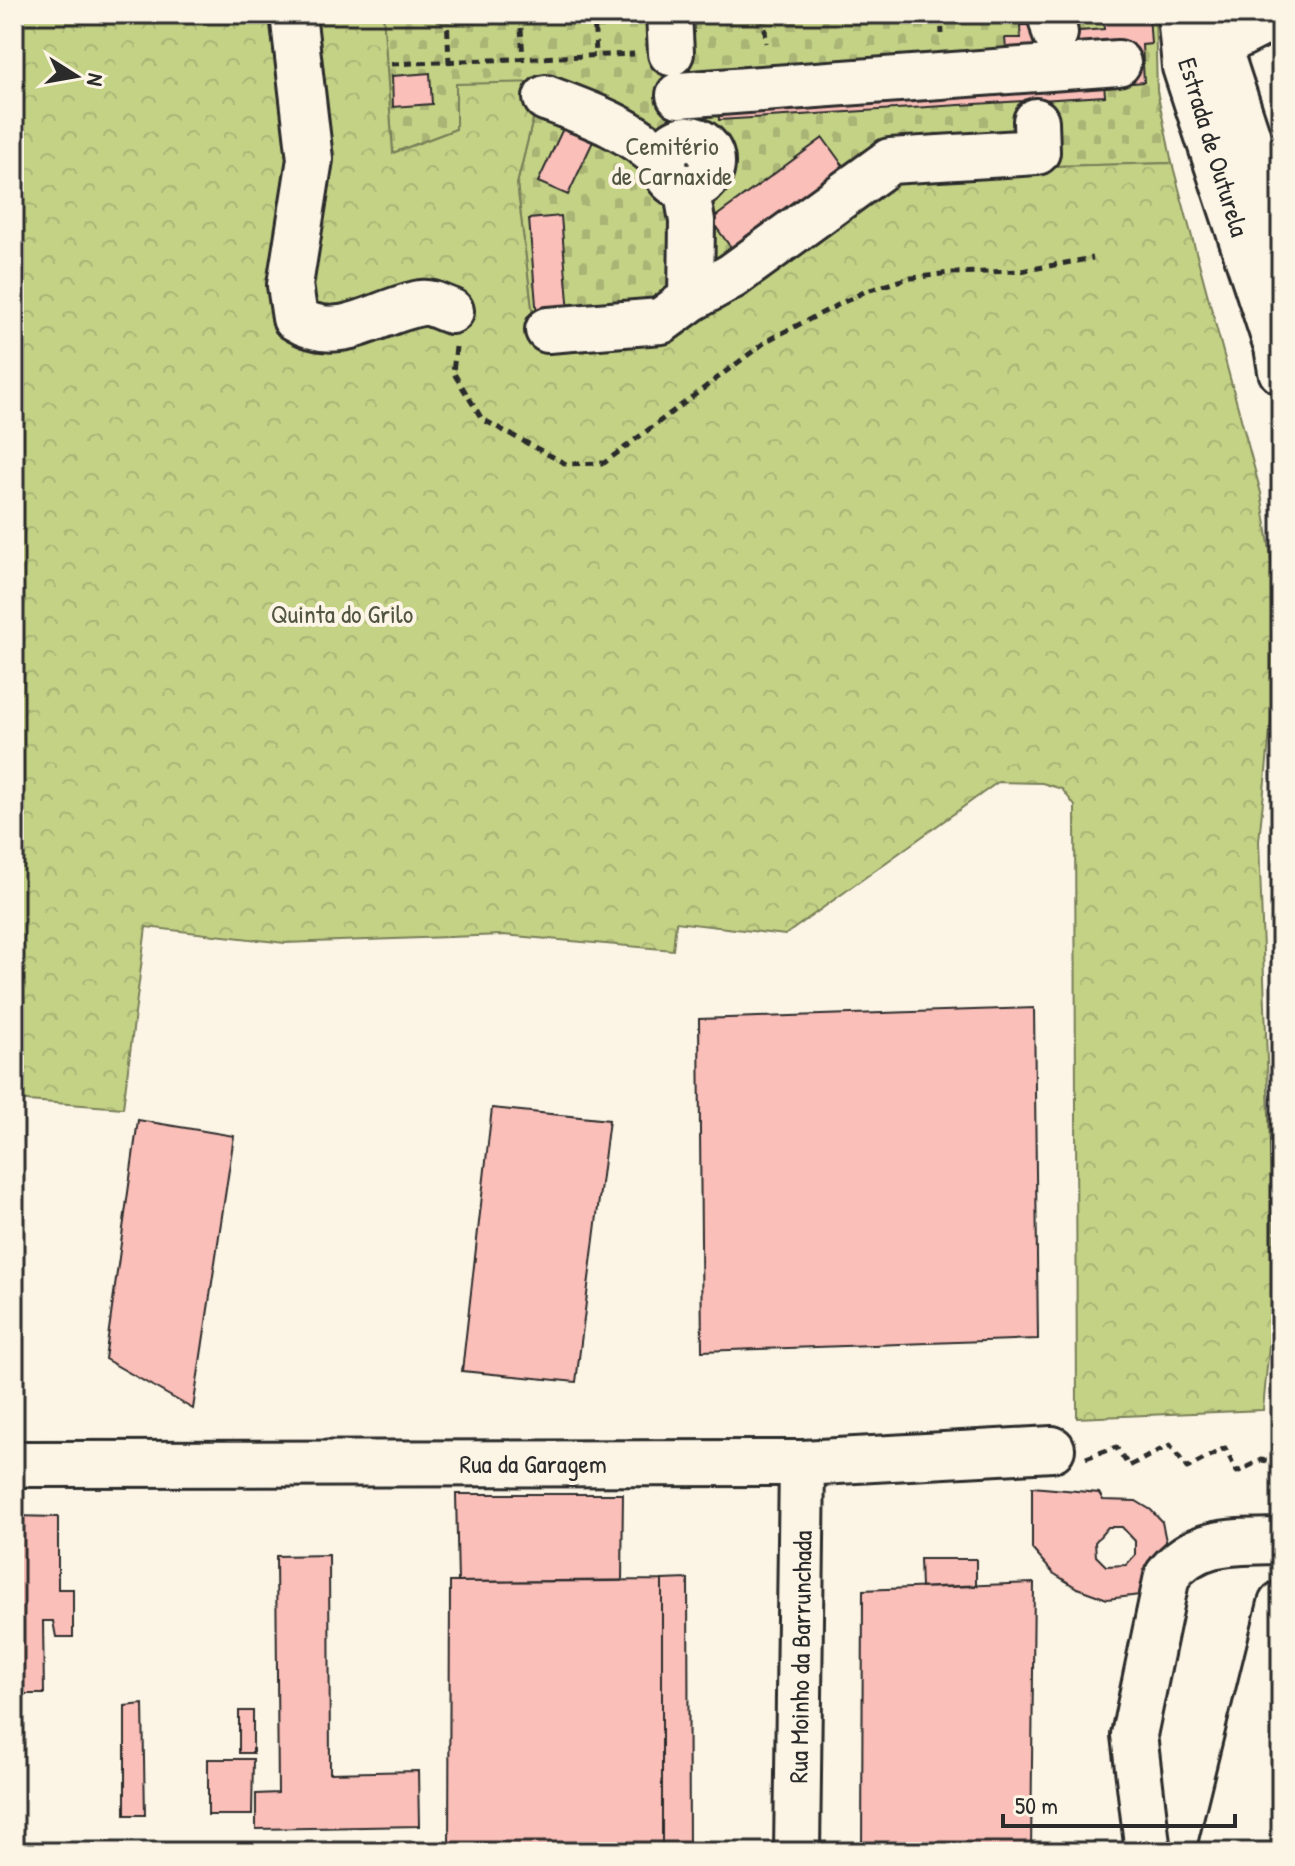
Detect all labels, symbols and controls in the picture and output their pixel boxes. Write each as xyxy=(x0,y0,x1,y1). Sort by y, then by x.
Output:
north arrow xyxy=(36,36,116,116)
street label: Estrada de Outurela xyxy=(1170,53,1258,241)
text: N xyxy=(80,71,111,89)
park label: Cemitério de Carnaxide xyxy=(612,128,732,193)
park label: Quinta do Grilo xyxy=(271,596,413,631)
street label: Rua da Garagem xyxy=(459,1446,607,1481)
street label: Rua Moinho da Barrunchada xyxy=(780,1530,820,1784)
scale bar xyxy=(1003,1778,1235,1828)
text: 50 m xyxy=(1015,1789,1058,1821)

